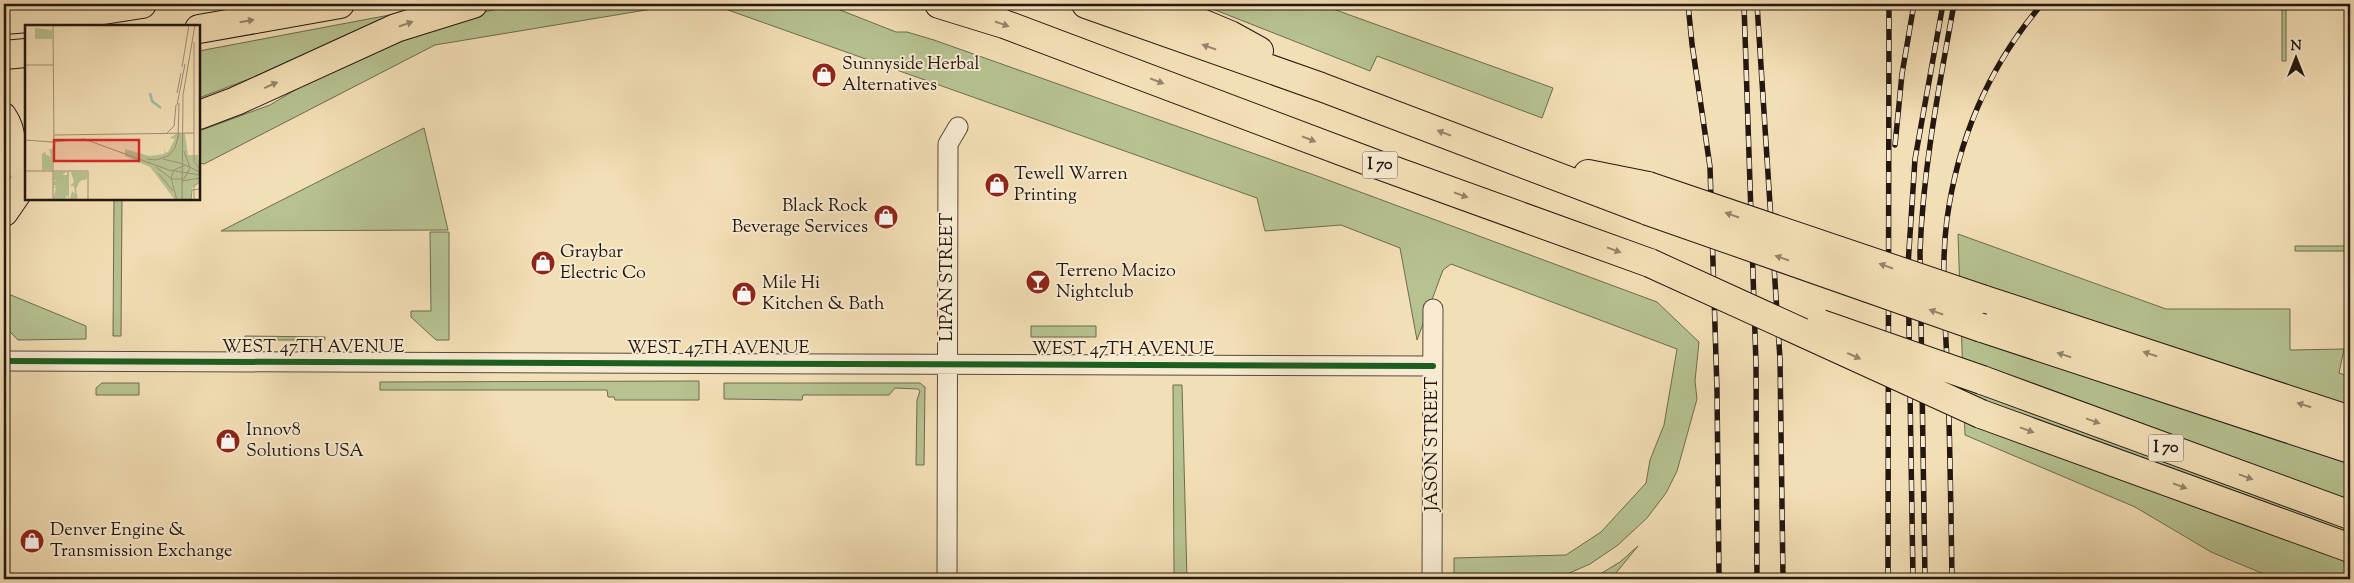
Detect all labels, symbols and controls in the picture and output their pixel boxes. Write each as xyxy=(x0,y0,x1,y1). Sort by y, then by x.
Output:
one-way arrow xyxy=(239,16,255,24)
one-way arrow xyxy=(399,20,414,28)
one-way arrow xyxy=(995,20,1010,28)
inset map xyxy=(25,25,200,200)
north arrow xyxy=(2272,32,2322,82)
text: N xyxy=(2290,37,2302,57)
one-way arrow xyxy=(1201,43,1216,51)
place label: Sunnyside Herbal Alternatives xyxy=(842,52,979,99)
shop icon: Sunnyside Herbal Alternatives xyxy=(811,62,837,88)
one-way arrow xyxy=(1150,77,1165,85)
one-way arrow xyxy=(264,80,278,88)
one-way arrow xyxy=(1436,129,1451,137)
one-way arrow xyxy=(1302,135,1317,143)
road number: I 70 xyxy=(1362,152,1398,178)
place label: Tewell Warren Printing xyxy=(1014,162,1128,209)
shop icon: Tewell Warren Printing xyxy=(984,172,1010,198)
one-way arrow xyxy=(1454,191,1469,199)
place label: Black Rock Beverage Services xyxy=(732,194,868,241)
shop icon: Black Rock Beverage Services xyxy=(873,204,899,230)
one-way arrow xyxy=(1724,210,1739,218)
street label: LIPAN STREET xyxy=(935,212,961,341)
place label: Graybar Electric Co xyxy=(560,240,646,287)
one-way arrow xyxy=(1607,246,1622,254)
shop icon: Graybar Electric Co xyxy=(530,250,556,276)
one-way arrow xyxy=(1775,254,1790,261)
place label: Terreno Macizo Nightclub xyxy=(1056,259,1176,306)
one-way arrow xyxy=(1878,262,1893,270)
bar icon: Terreno Macizo Nightclub xyxy=(1025,269,1051,295)
place label: Mile Hi Kitchen & Bath xyxy=(762,271,885,318)
shop icon: Mile Hi Kitchen & Bath xyxy=(731,281,757,307)
one-way arrow xyxy=(1928,308,1943,316)
street label: WEST 47TH AVENUE xyxy=(222,335,404,361)
street label: WEST 47TH AVENUE xyxy=(627,336,809,362)
street label: WEST 47TH AVENUE xyxy=(1032,337,1214,363)
one-way arrow xyxy=(2056,350,2071,358)
one-way arrow xyxy=(2142,350,2157,357)
one-way arrow xyxy=(1847,352,1861,360)
street label: JASON STREET xyxy=(1420,377,1446,512)
one-way arrow xyxy=(2296,401,2311,409)
one-way arrow xyxy=(2086,417,2101,425)
place label: Innov8 Solutions USA xyxy=(246,418,364,465)
one-way arrow xyxy=(2020,427,2035,435)
shop icon: Innov8 Solutions USA xyxy=(215,428,241,454)
road number: I 70 xyxy=(2148,434,2184,462)
one-way arrow xyxy=(2239,473,2254,481)
one-way arrow xyxy=(2173,482,2188,490)
place label: Denver Engine & Transmission Exchange xyxy=(50,518,232,565)
shop icon: Denver Engine & Transmission Exchange xyxy=(19,528,45,554)

